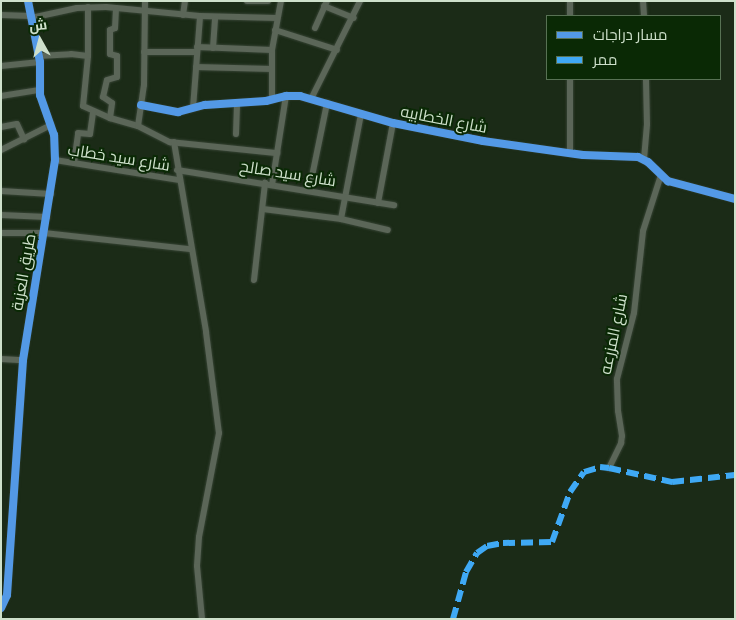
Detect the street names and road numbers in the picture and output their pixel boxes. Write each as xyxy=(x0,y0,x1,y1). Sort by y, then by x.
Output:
street label: شارع الخطابيه xyxy=(399,101,489,137)
street label: شارع سيد خطاب xyxy=(67,139,171,175)
street label: شارع سيد صالح xyxy=(238,156,338,190)
street label: طريق العزبة xyxy=(7,232,39,312)
street label: شارع المزرعه xyxy=(595,292,631,376)

